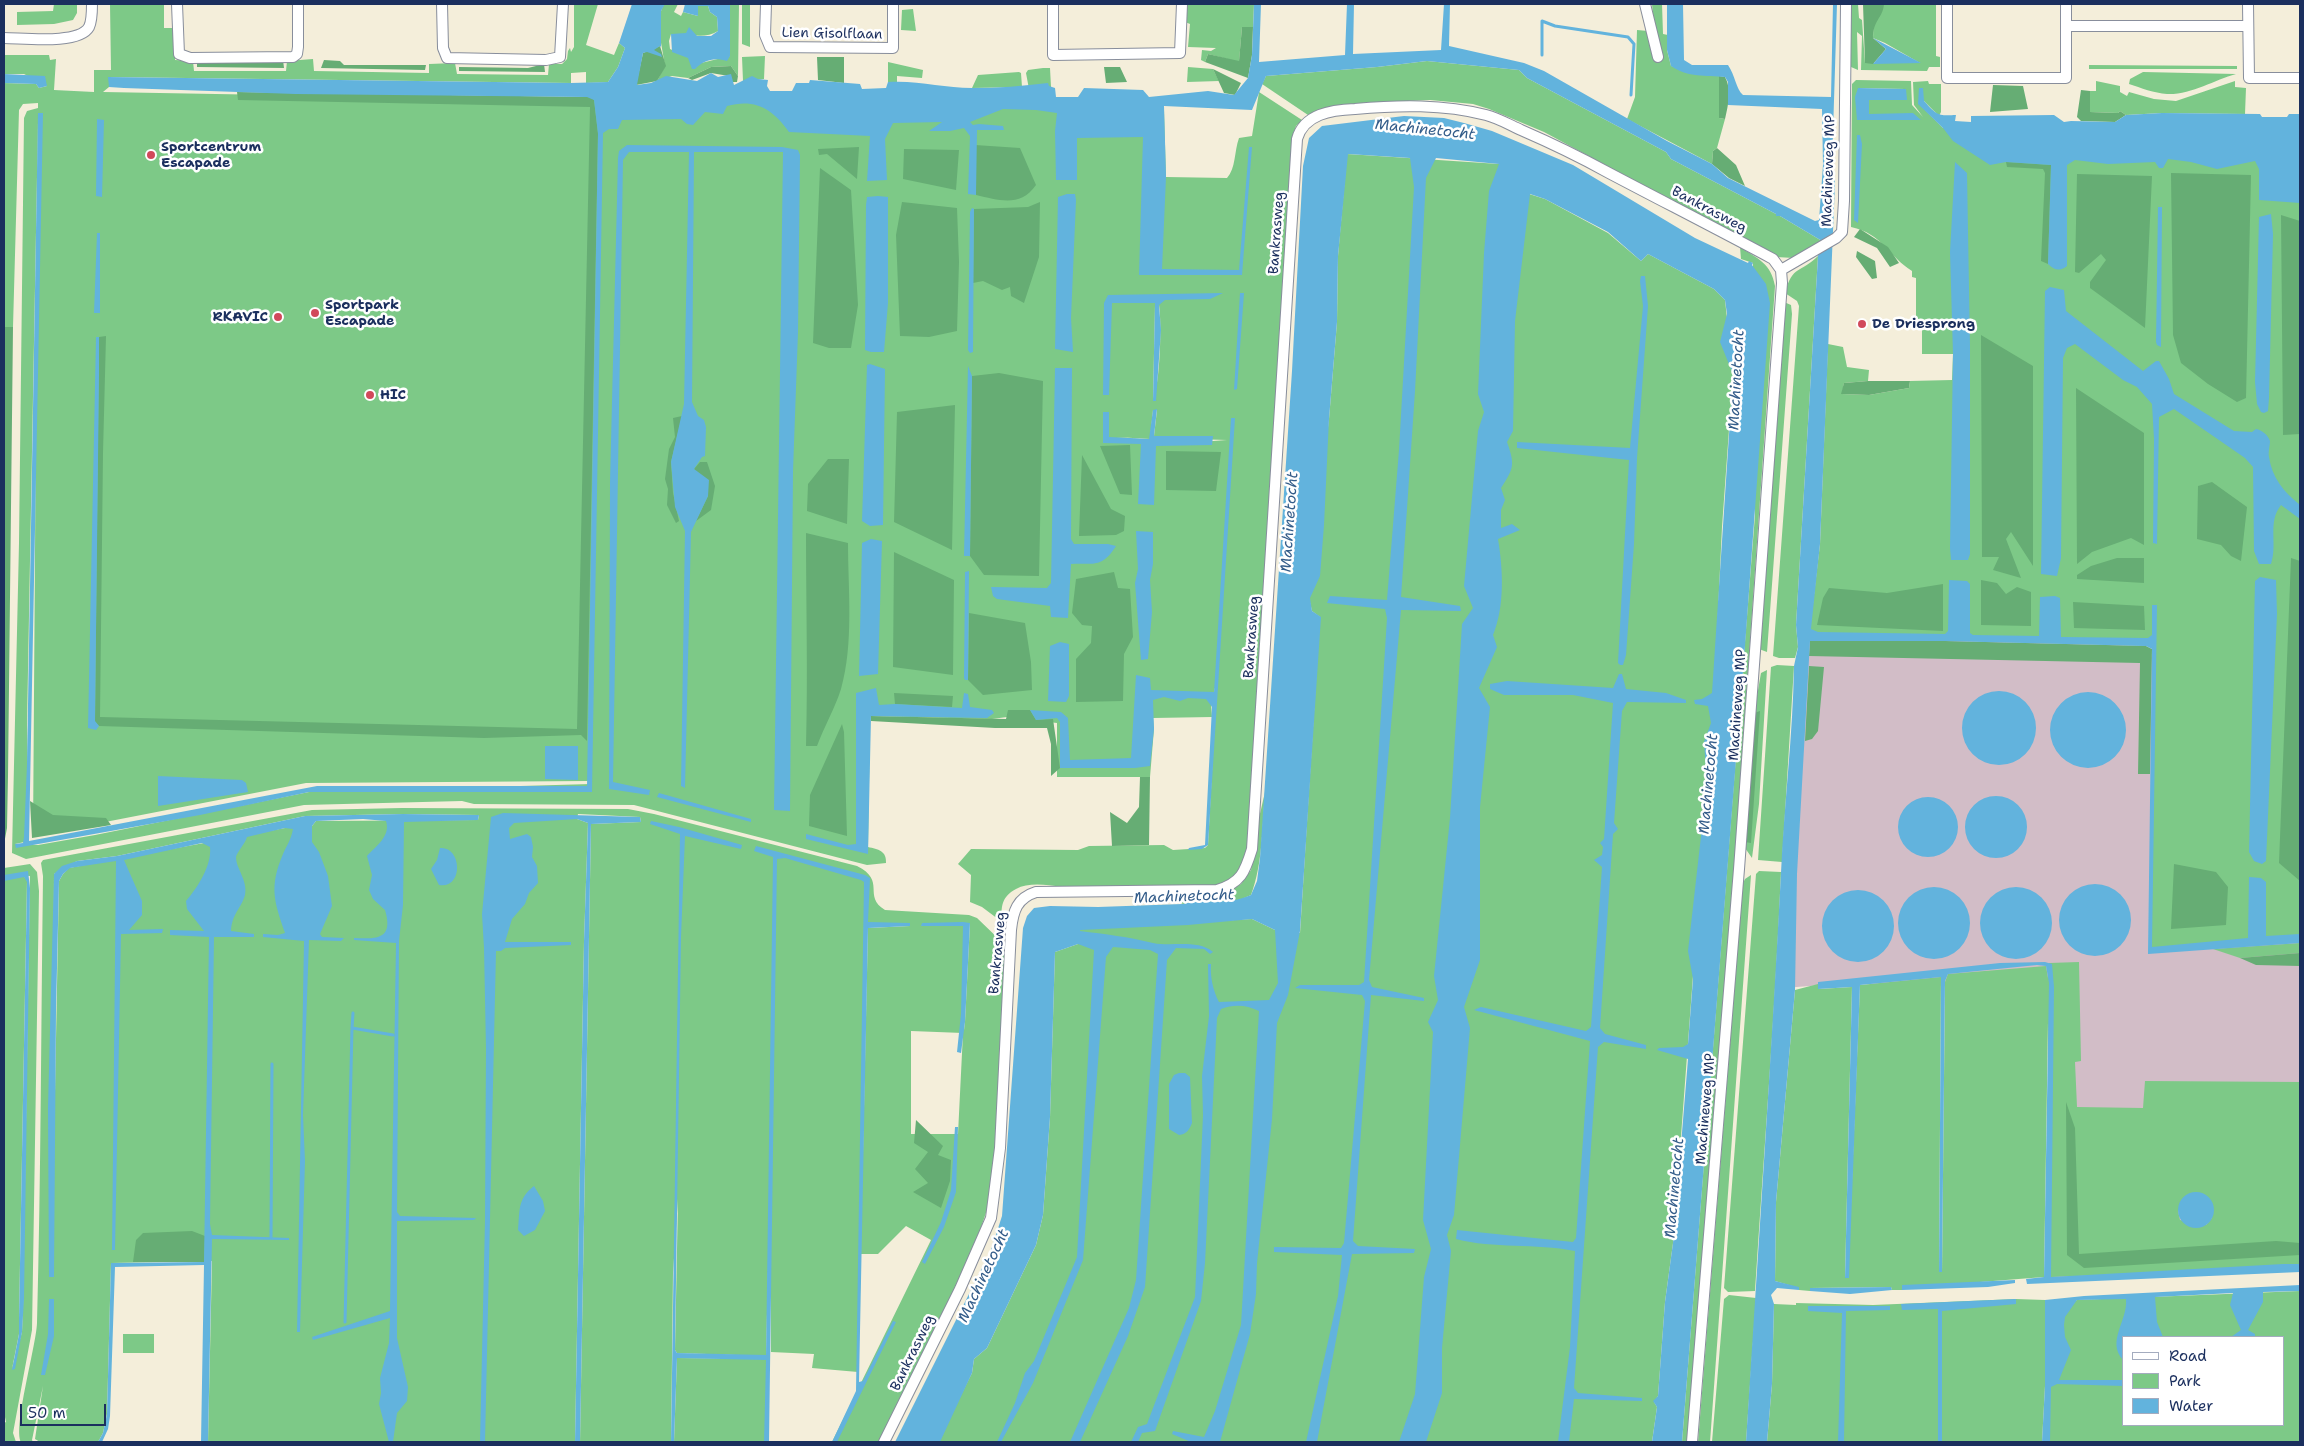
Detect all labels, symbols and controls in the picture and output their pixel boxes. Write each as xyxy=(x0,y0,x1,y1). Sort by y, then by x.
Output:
street label: Lien Gisolflaan xyxy=(781,25,883,43)
street label: Machineweg MP xyxy=(1819,115,1839,227)
water label: Machinetocht xyxy=(1374,116,1476,144)
place label: Sportcentrum Escapade xyxy=(161,139,261,172)
marker: Sportcentrum Escapade xyxy=(145,149,157,161)
street label: Bankrasweg xyxy=(1669,183,1749,237)
street label: Bankrasweg xyxy=(1266,191,1288,275)
place label: Sportpark Escapade xyxy=(325,297,399,330)
marker: Sportpark Escapade xyxy=(309,307,321,319)
place label: RKAVIC xyxy=(212,309,268,325)
marker: RKAVIC xyxy=(272,311,284,323)
place label: De Driesprong xyxy=(1872,316,1975,332)
marker: De Driesprong xyxy=(1856,318,1868,330)
water label: Machinetocht xyxy=(1725,329,1749,431)
place label: HIC xyxy=(380,387,406,403)
marker: HIC xyxy=(364,389,376,401)
water label: Machinetocht xyxy=(1278,471,1302,573)
street label: Bankrasweg xyxy=(1241,595,1263,679)
street label: Machineweg MP xyxy=(1726,649,1750,761)
water label: Machinetocht xyxy=(1696,733,1722,835)
water label: Machinetocht xyxy=(1133,886,1235,908)
street label: Bankrasweg xyxy=(986,911,1010,995)
street label: Machineweg MP xyxy=(1693,1052,1719,1166)
water label: Machinetocht xyxy=(1662,1137,1688,1239)
water label: Machinetocht xyxy=(955,1227,1013,1325)
street label: Bankrasweg xyxy=(887,1312,939,1394)
legend xyxy=(2122,1336,2284,1426)
text: Road xyxy=(2169,1346,2207,1366)
text: Park xyxy=(2169,1371,2201,1391)
scale bar xyxy=(22,1394,109,1426)
text: Water xyxy=(2169,1396,2213,1416)
text: 50 m xyxy=(28,1403,66,1423)

